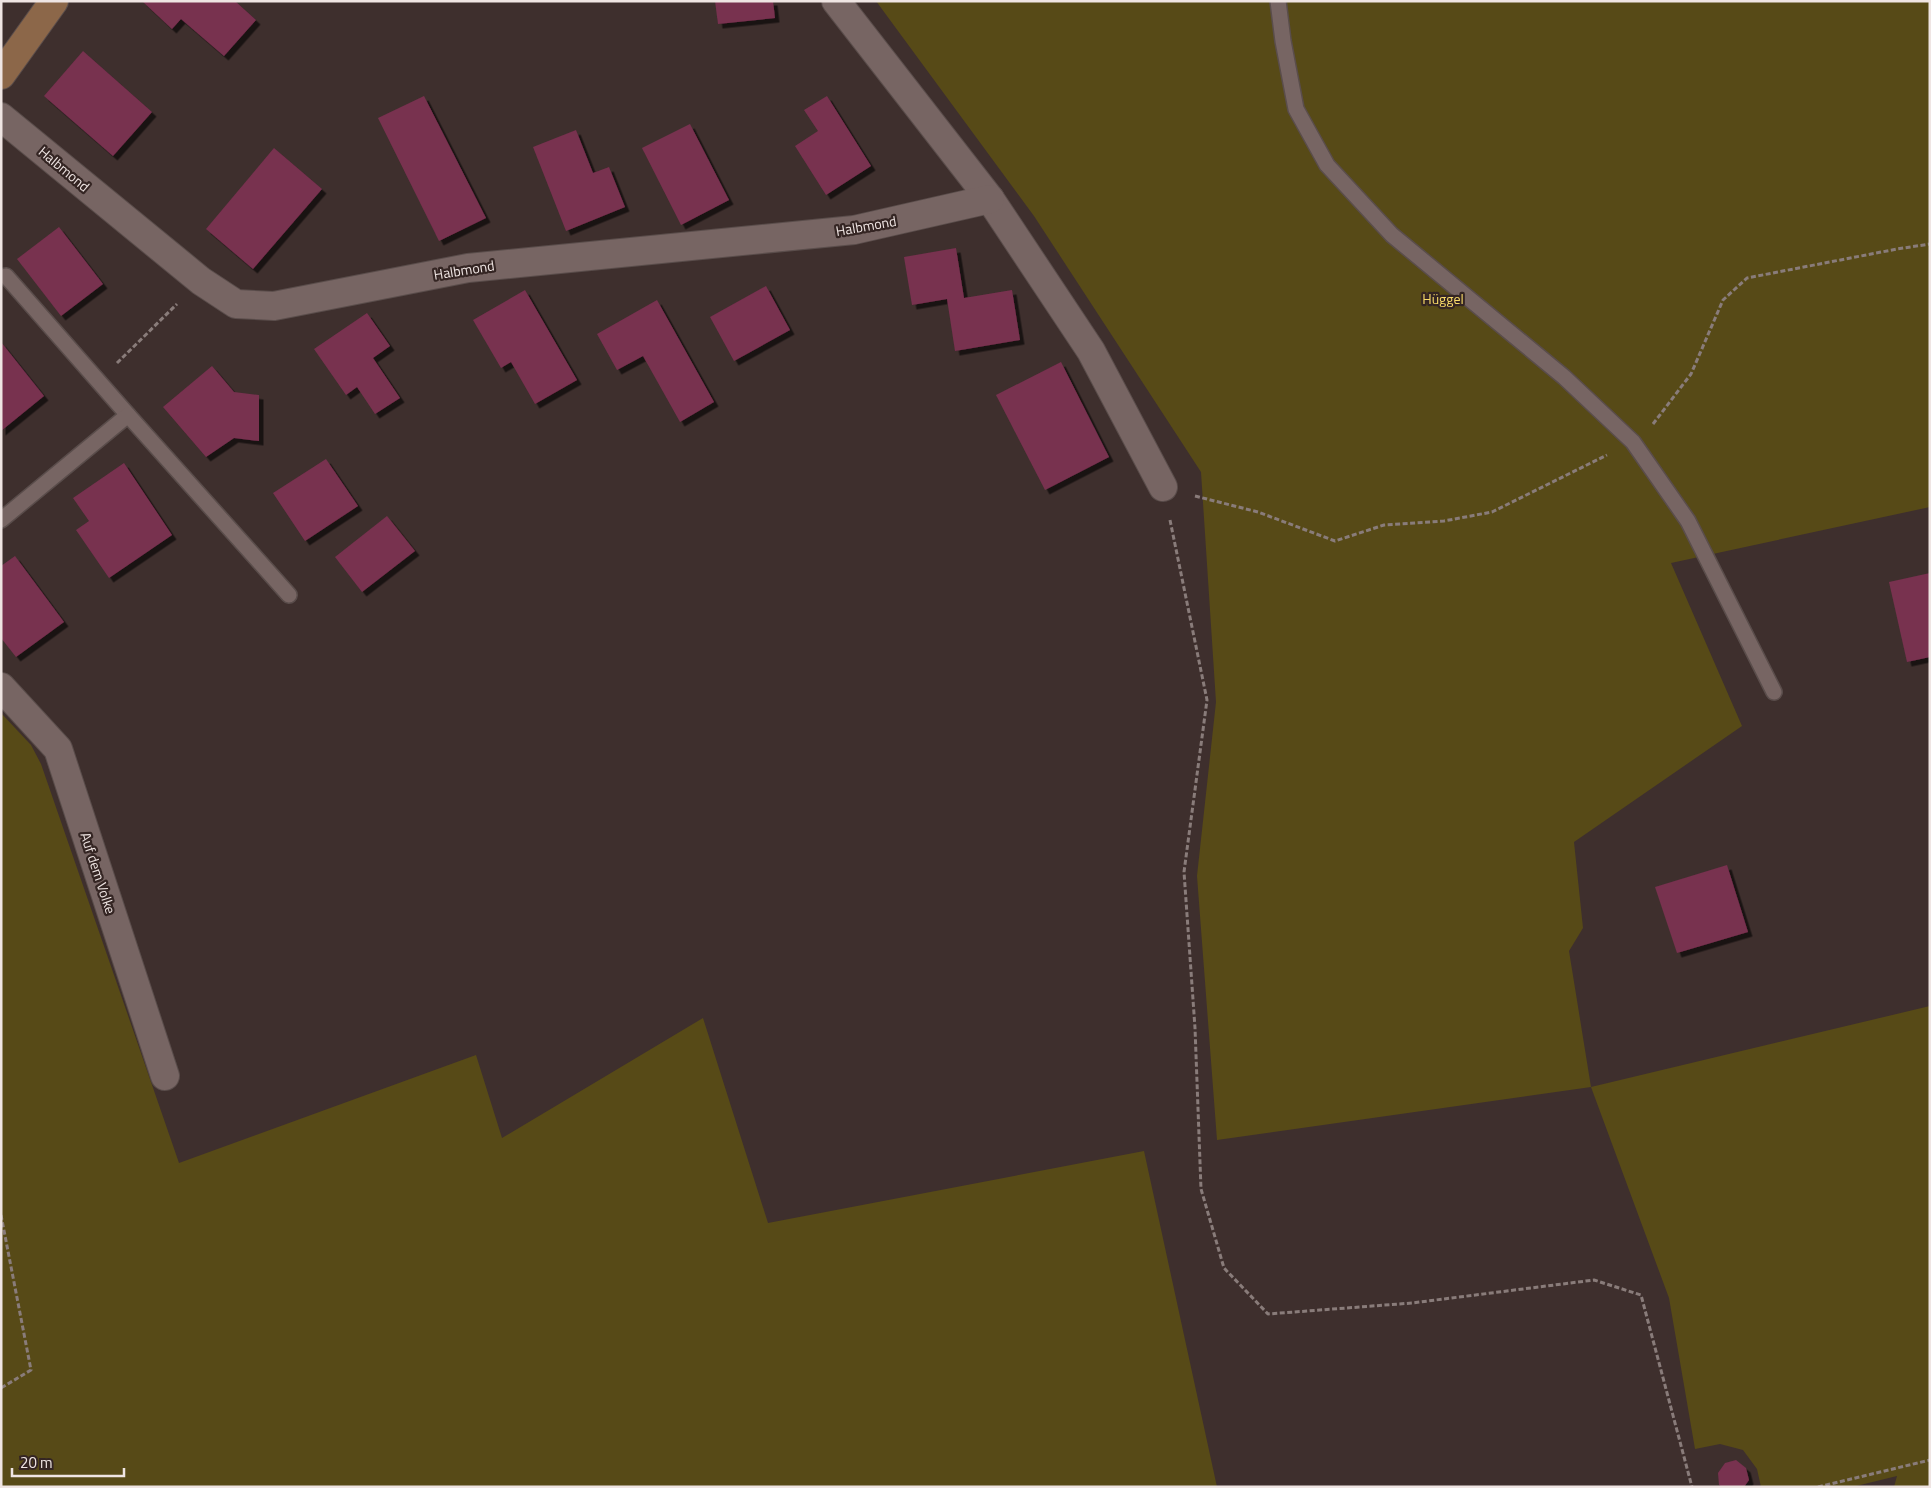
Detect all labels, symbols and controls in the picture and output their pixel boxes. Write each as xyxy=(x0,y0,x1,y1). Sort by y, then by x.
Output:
street label: Halbmond xyxy=(34,141,94,196)
street label: Halbmond xyxy=(834,210,898,241)
street label: Halbmond xyxy=(432,254,496,285)
park label: Hüggel xyxy=(1422,288,1464,309)
street label: Auf dem Volke xyxy=(75,829,122,916)
scale bar xyxy=(12,1446,125,1478)
text: 20 m xyxy=(20,1451,53,1474)

